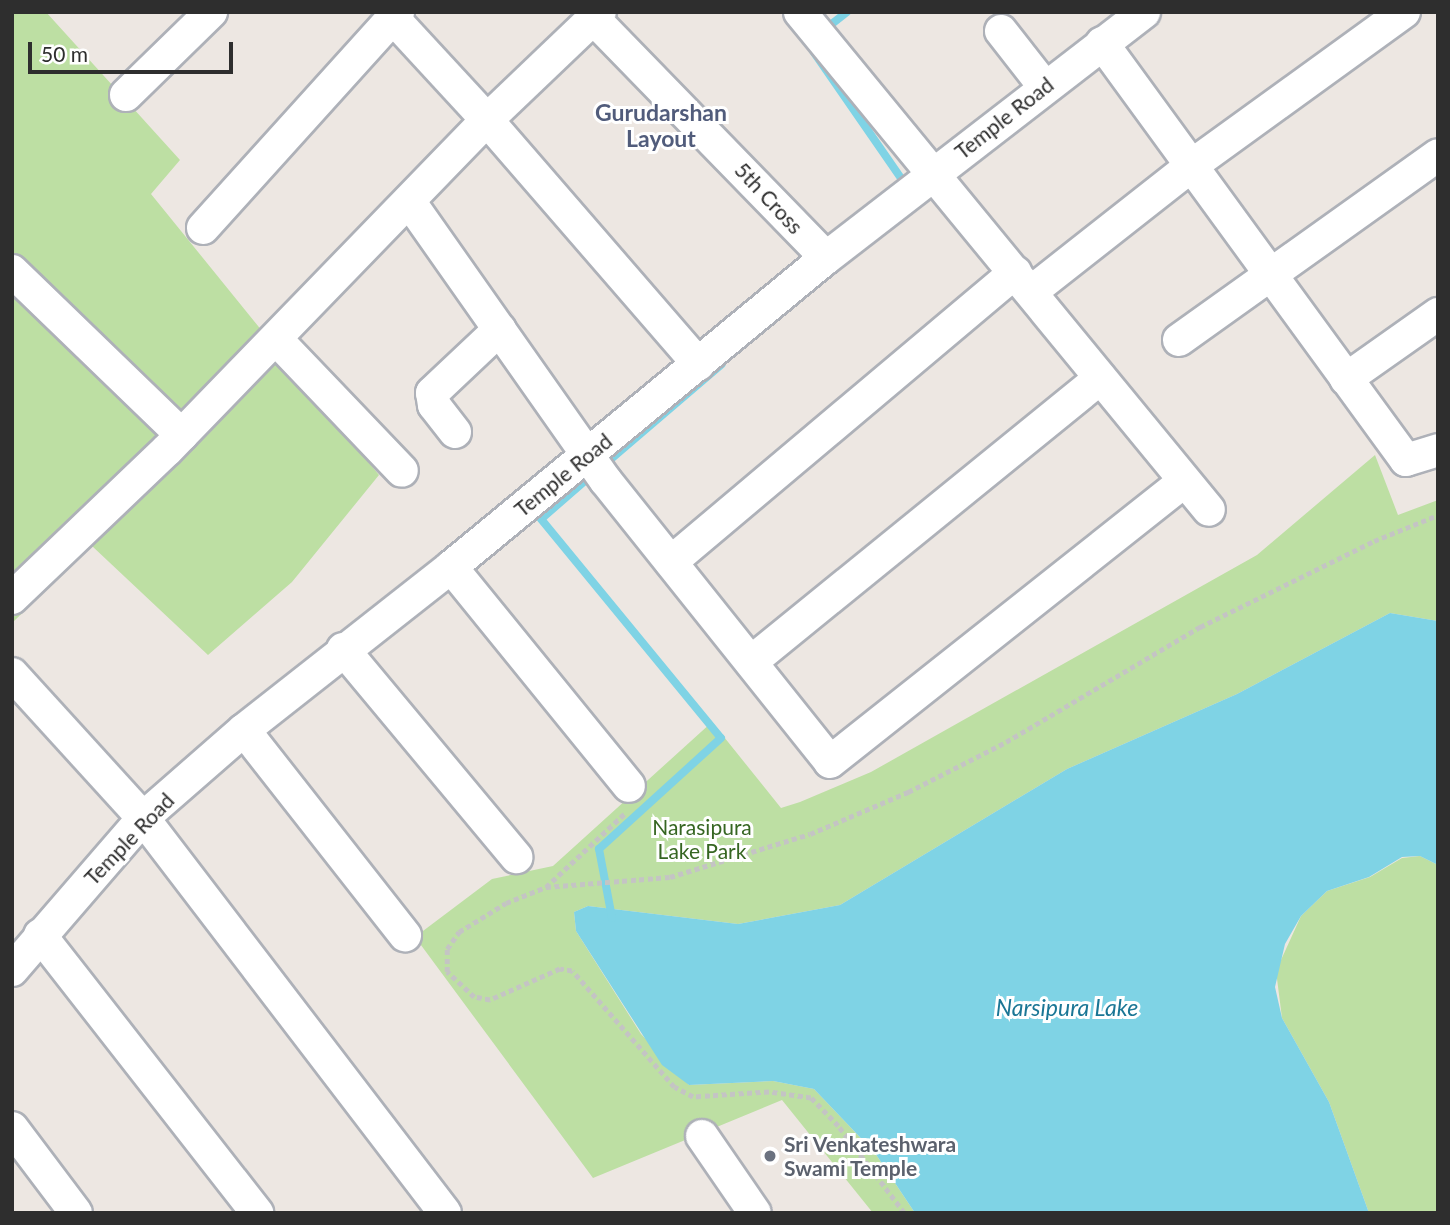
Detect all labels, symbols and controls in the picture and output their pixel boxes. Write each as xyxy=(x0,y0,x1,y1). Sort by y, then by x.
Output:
scale bar xyxy=(32,28,236,72)
text: 50 m xyxy=(41,41,88,66)
street label: Temple Road xyxy=(950,72,1058,164)
district label: Gurudarshan Layout xyxy=(595,98,727,152)
street label: 5th Cross xyxy=(730,157,808,239)
street label: Temple Road xyxy=(509,428,617,522)
street label: Temple Road xyxy=(79,788,179,890)
park label: Narasipura Lake Park xyxy=(652,814,752,864)
water label: Narsipura Lake xyxy=(996,993,1138,1021)
place label: Sri Venkateshwara Swami Temple xyxy=(784,1131,957,1181)
marker: Sri Venkateshwara Swami Temple xyxy=(762,1148,778,1164)

